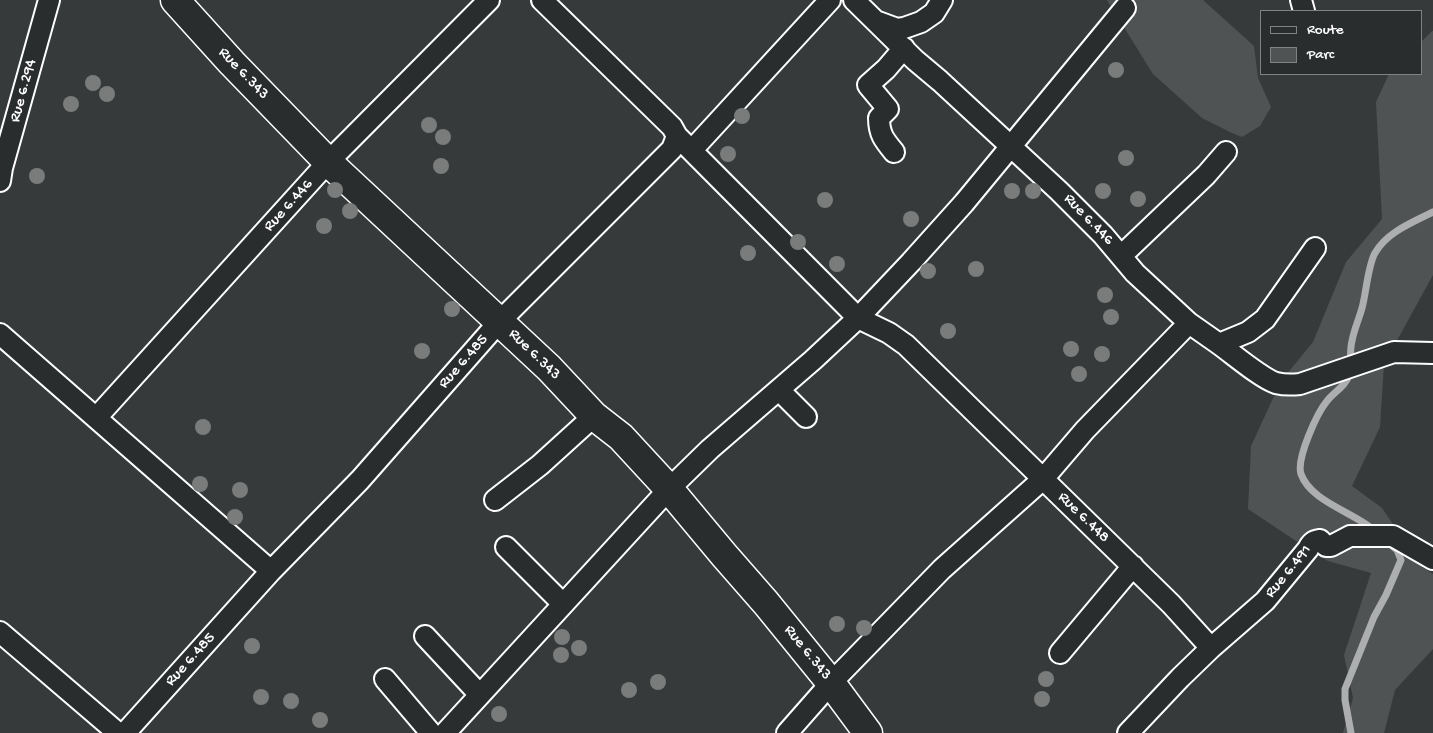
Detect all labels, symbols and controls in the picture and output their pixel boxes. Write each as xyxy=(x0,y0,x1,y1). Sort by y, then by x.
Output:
legend xyxy=(1260,10,1423,75)
text: Route xyxy=(1307,21,1344,39)
street label: Rue 6.343 xyxy=(213,44,273,104)
text: Parc xyxy=(1307,46,1334,64)
street label: Rue 6.294 xyxy=(6,57,42,125)
street label: Rue 6.446 xyxy=(260,176,318,236)
street label: Rue 6.446 xyxy=(1059,190,1117,250)
street label: Rue 6.343 xyxy=(504,325,564,385)
street label: Rue 6.485 xyxy=(435,331,493,393)
street label: Rue 6.448 xyxy=(1053,489,1113,547)
street label: Rue 6.491 xyxy=(1262,541,1316,603)
street label: Rue 6.343 xyxy=(779,622,835,684)
street label: Rue 6.485 xyxy=(162,629,220,691)

